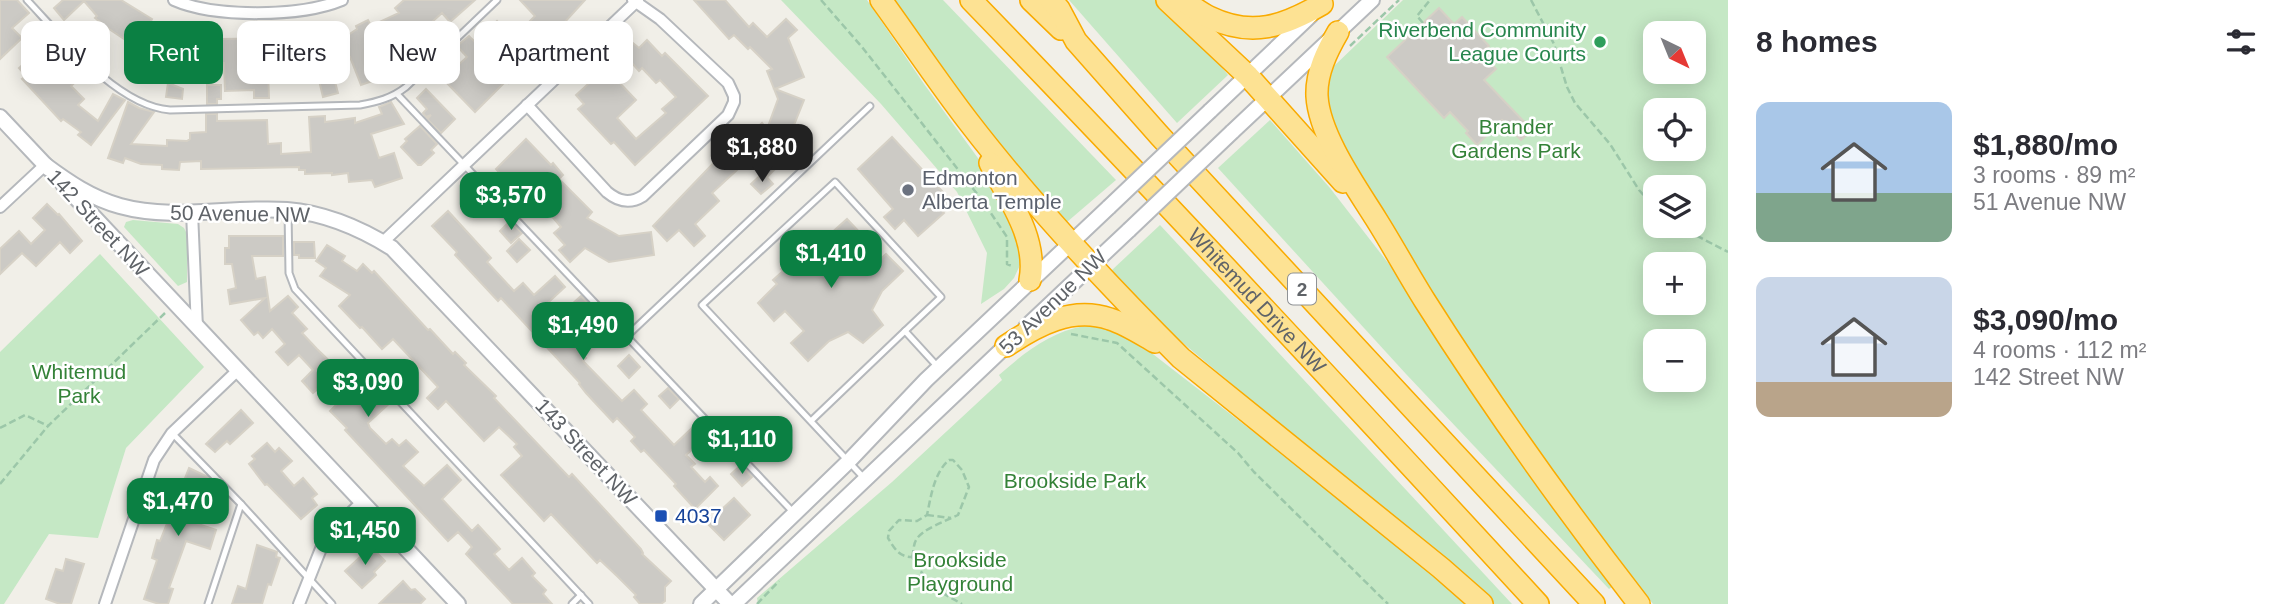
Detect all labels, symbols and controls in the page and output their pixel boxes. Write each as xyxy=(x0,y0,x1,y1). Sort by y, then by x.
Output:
place label: Riverbend Community League Courts xyxy=(1378,18,1586,65)
chip: Buy xyxy=(21,21,110,84)
chip: Rent xyxy=(124,21,223,84)
chip: Filters xyxy=(237,21,350,84)
chip: New xyxy=(364,21,460,84)
chip: Apartment xyxy=(474,21,633,84)
north arrow xyxy=(1643,21,1706,84)
map controls xyxy=(1643,21,1706,392)
icon: filters xyxy=(2222,23,2260,61)
text: 8 homes xyxy=(1756,25,1878,58)
marker: Riverbend Community League Courts xyxy=(1592,34,1608,50)
button: locate xyxy=(1643,98,1706,161)
park label: Brander Gardens Park xyxy=(1451,115,1581,162)
pin: $1,880 xyxy=(705,124,819,184)
text: $1,880/mo xyxy=(1973,128,2118,161)
icon: home xyxy=(1812,130,1896,214)
text: $1,880 xyxy=(727,134,797,160)
text: 3 rooms · 89 m² xyxy=(1973,162,2135,188)
street label: 142 Street NW xyxy=(43,164,154,281)
place label: Edmonton Alberta Temple xyxy=(922,166,1062,213)
pin: $3,570 xyxy=(454,173,568,232)
button: layers xyxy=(1643,175,1706,238)
text: $3,570 xyxy=(476,182,546,208)
marker: Edmonton Alberta Temple xyxy=(900,182,916,198)
text: 51 Avenue NW xyxy=(1973,189,2126,215)
street label: 50 Avenue NW xyxy=(170,201,310,226)
street label: Whitemud Drive NW xyxy=(1184,223,1331,378)
pin: $1,410 xyxy=(774,230,888,290)
text: $1,410 xyxy=(796,240,866,266)
street label: 53 Avenue NW xyxy=(994,245,1111,358)
button: + xyxy=(1643,252,1706,315)
road number: 2 xyxy=(1288,274,1316,304)
pin: $1,490 xyxy=(526,302,640,362)
text: $3,090/mo xyxy=(1973,303,2118,336)
icon: home xyxy=(1812,305,1896,389)
text: $1,490 xyxy=(548,312,618,338)
button: − xyxy=(1643,329,1706,392)
text: 4 rooms · 112 m² xyxy=(1973,337,2146,363)
park label: Whitemud Park xyxy=(32,360,126,407)
pin: $3,090 xyxy=(311,360,425,419)
text: 142 Street NW xyxy=(1973,364,2124,390)
text: $3,090 xyxy=(333,369,403,395)
street label: 143 Street NW xyxy=(531,393,642,510)
pin: $1,110 xyxy=(685,416,799,476)
text: $1,110 xyxy=(707,426,777,452)
park label: Brookside Park xyxy=(1004,469,1147,492)
pin: $1,470 xyxy=(121,478,235,538)
text: $1,470 xyxy=(143,488,213,514)
place label: 4037 xyxy=(675,504,722,527)
pin: $1,450 xyxy=(308,508,422,567)
marker: 4037 xyxy=(653,508,669,524)
text: $1,450 xyxy=(330,517,400,543)
park label: Brookside Playground xyxy=(907,548,1013,595)

